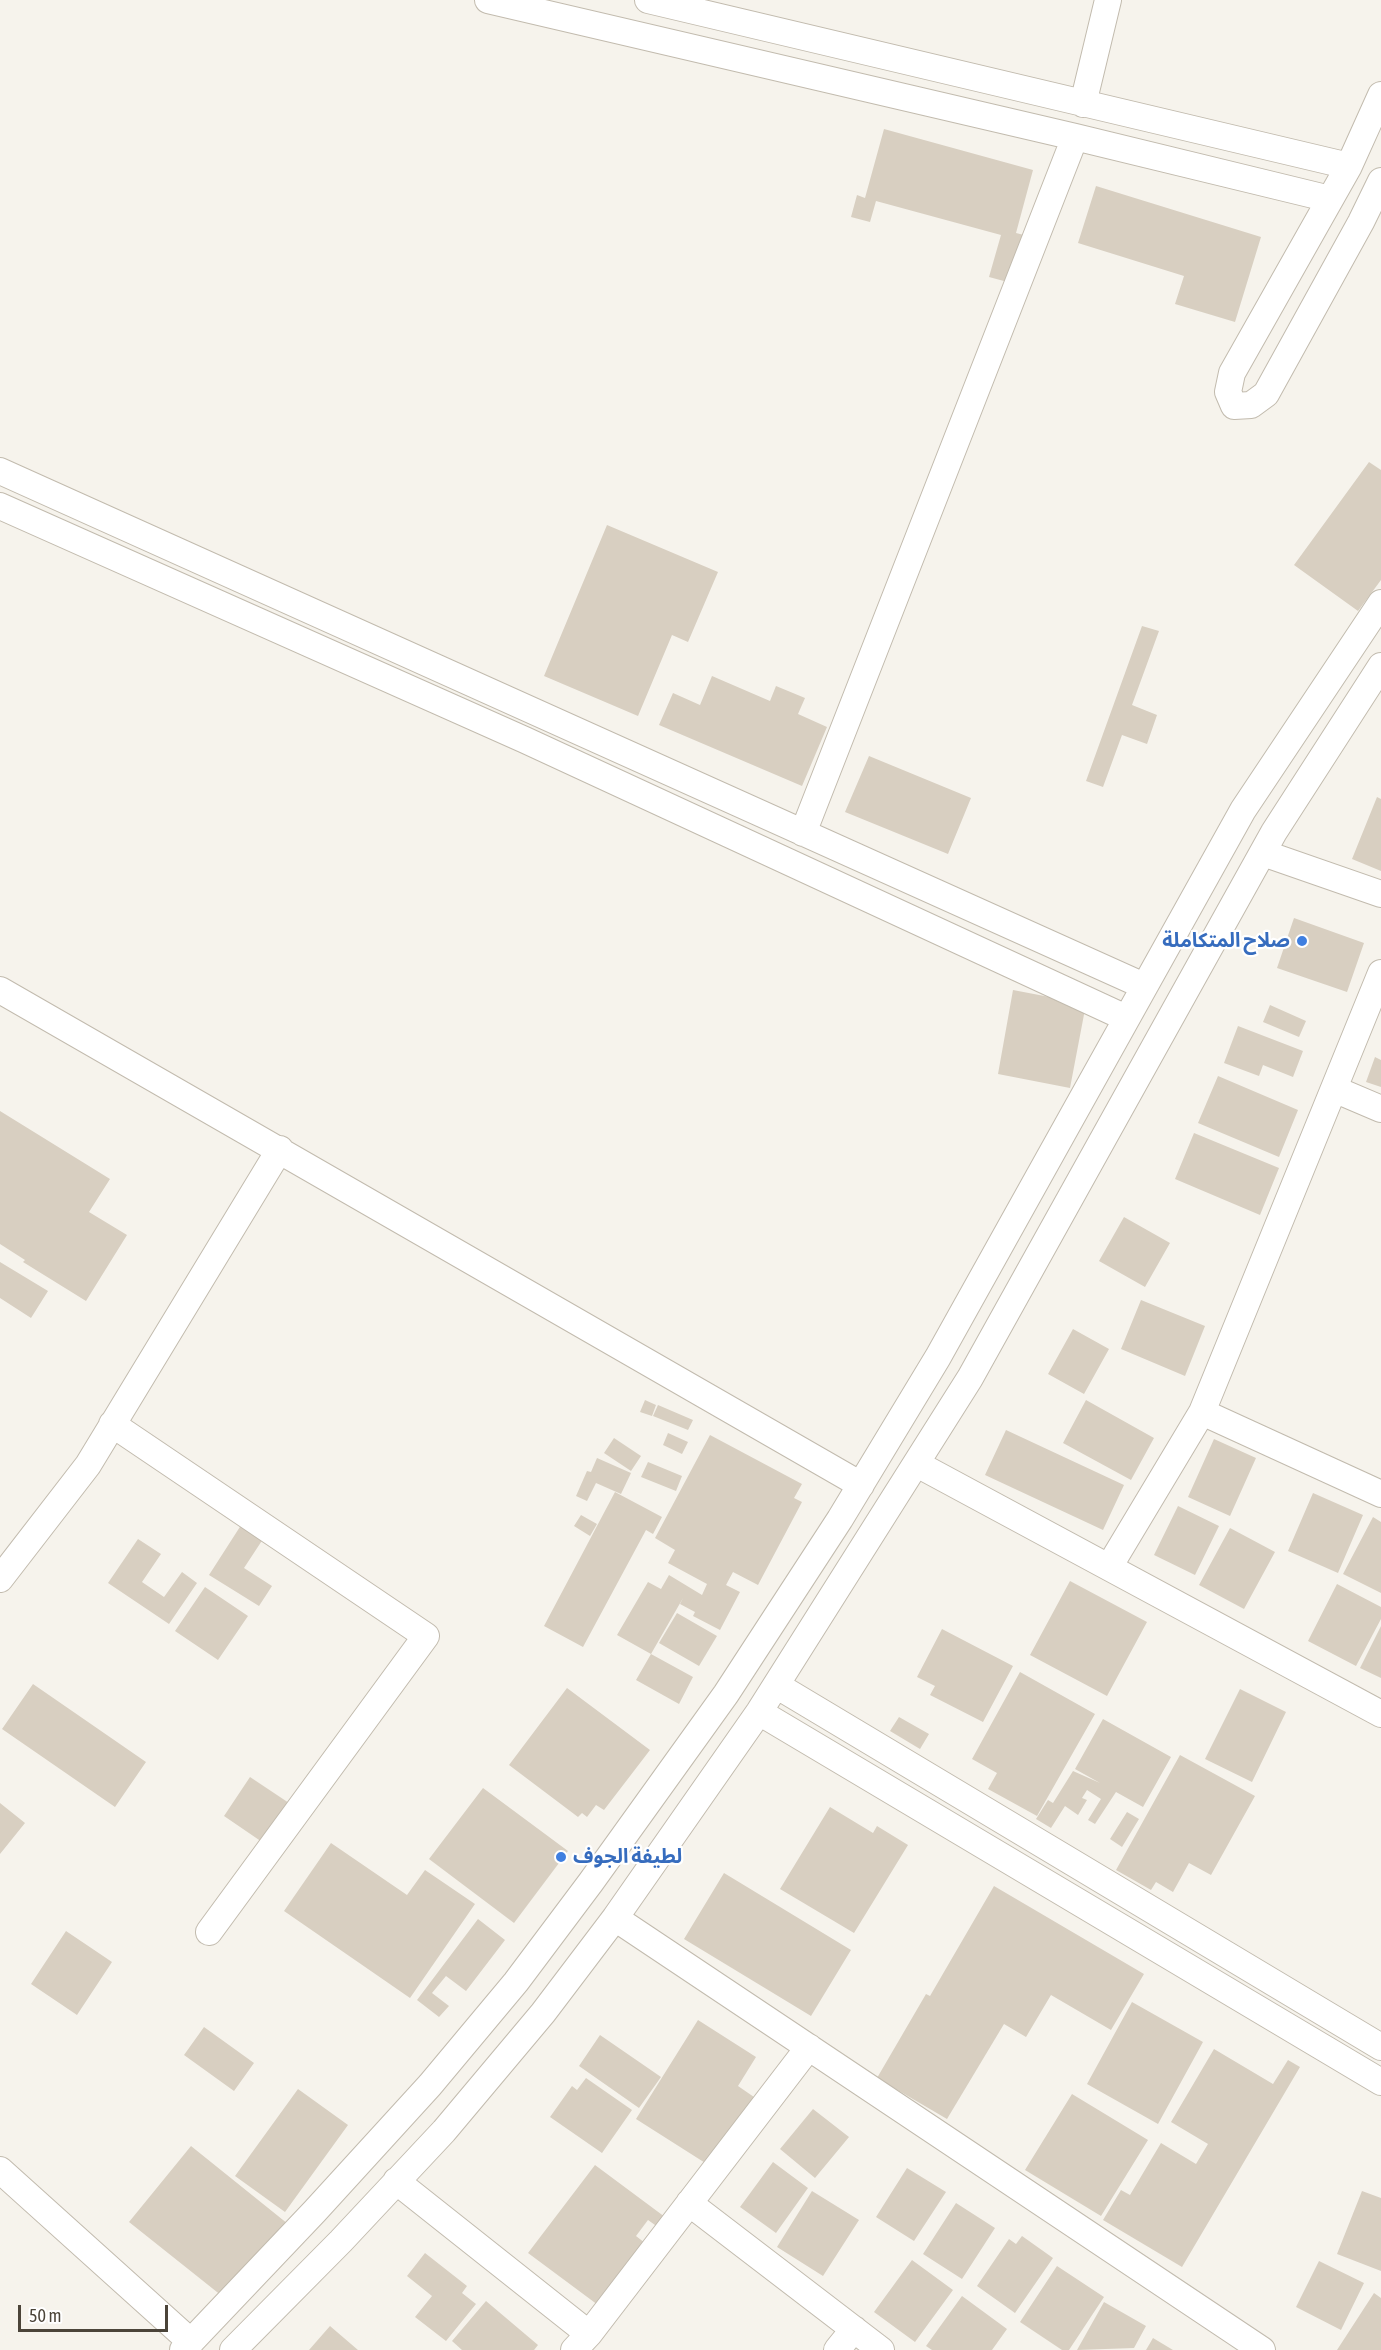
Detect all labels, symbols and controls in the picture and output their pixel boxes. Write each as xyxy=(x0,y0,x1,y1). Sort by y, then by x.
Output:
place label: صلاح المتكاملة xyxy=(1162,929,1290,953)
marker: صلاح المتكاملة xyxy=(1295,934,1309,948)
place label: لطيفة الجوف xyxy=(573,1845,682,1869)
marker: لطيفة الجوف xyxy=(554,1850,568,1864)
scale bar xyxy=(21,2293,171,2331)
text: 50 m xyxy=(29,2305,61,2326)

